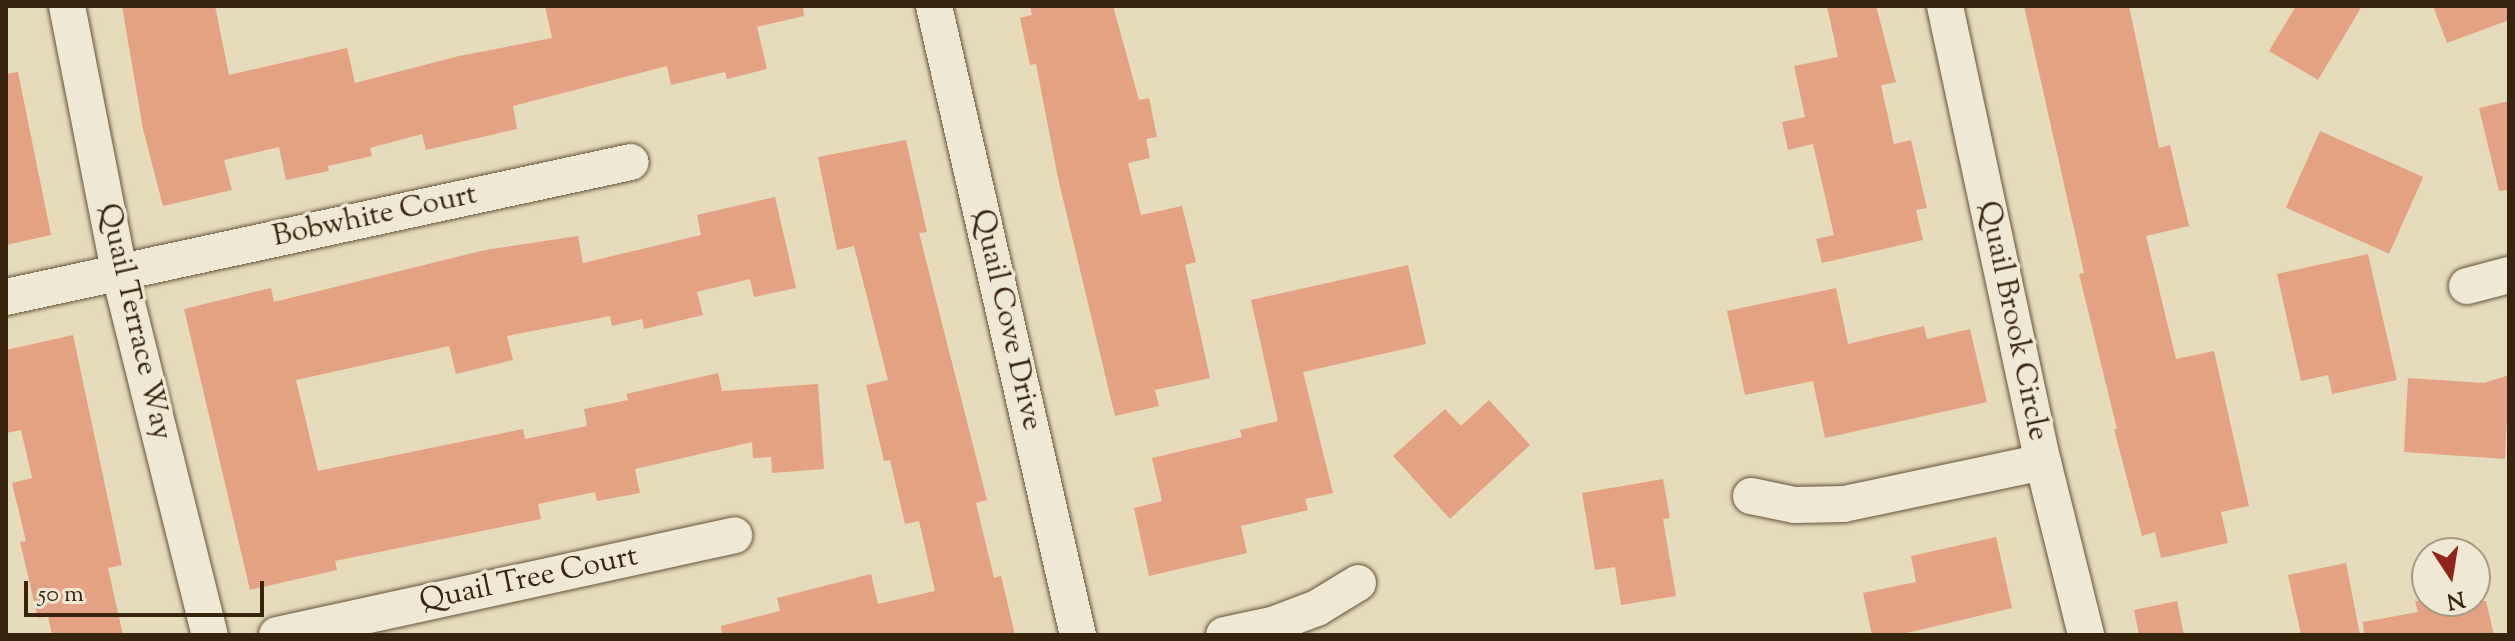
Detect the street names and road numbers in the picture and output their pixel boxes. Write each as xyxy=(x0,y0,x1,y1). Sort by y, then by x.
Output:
street label: Bobwhite Court xyxy=(270,178,480,256)
street label: Quail Brook Circle xyxy=(1969,198,2055,444)
street label: Quail Terrace Way xyxy=(89,200,179,444)
street label: Quail Cove Drive xyxy=(963,206,1049,434)
street label: Quail Tree Court xyxy=(417,539,641,621)

